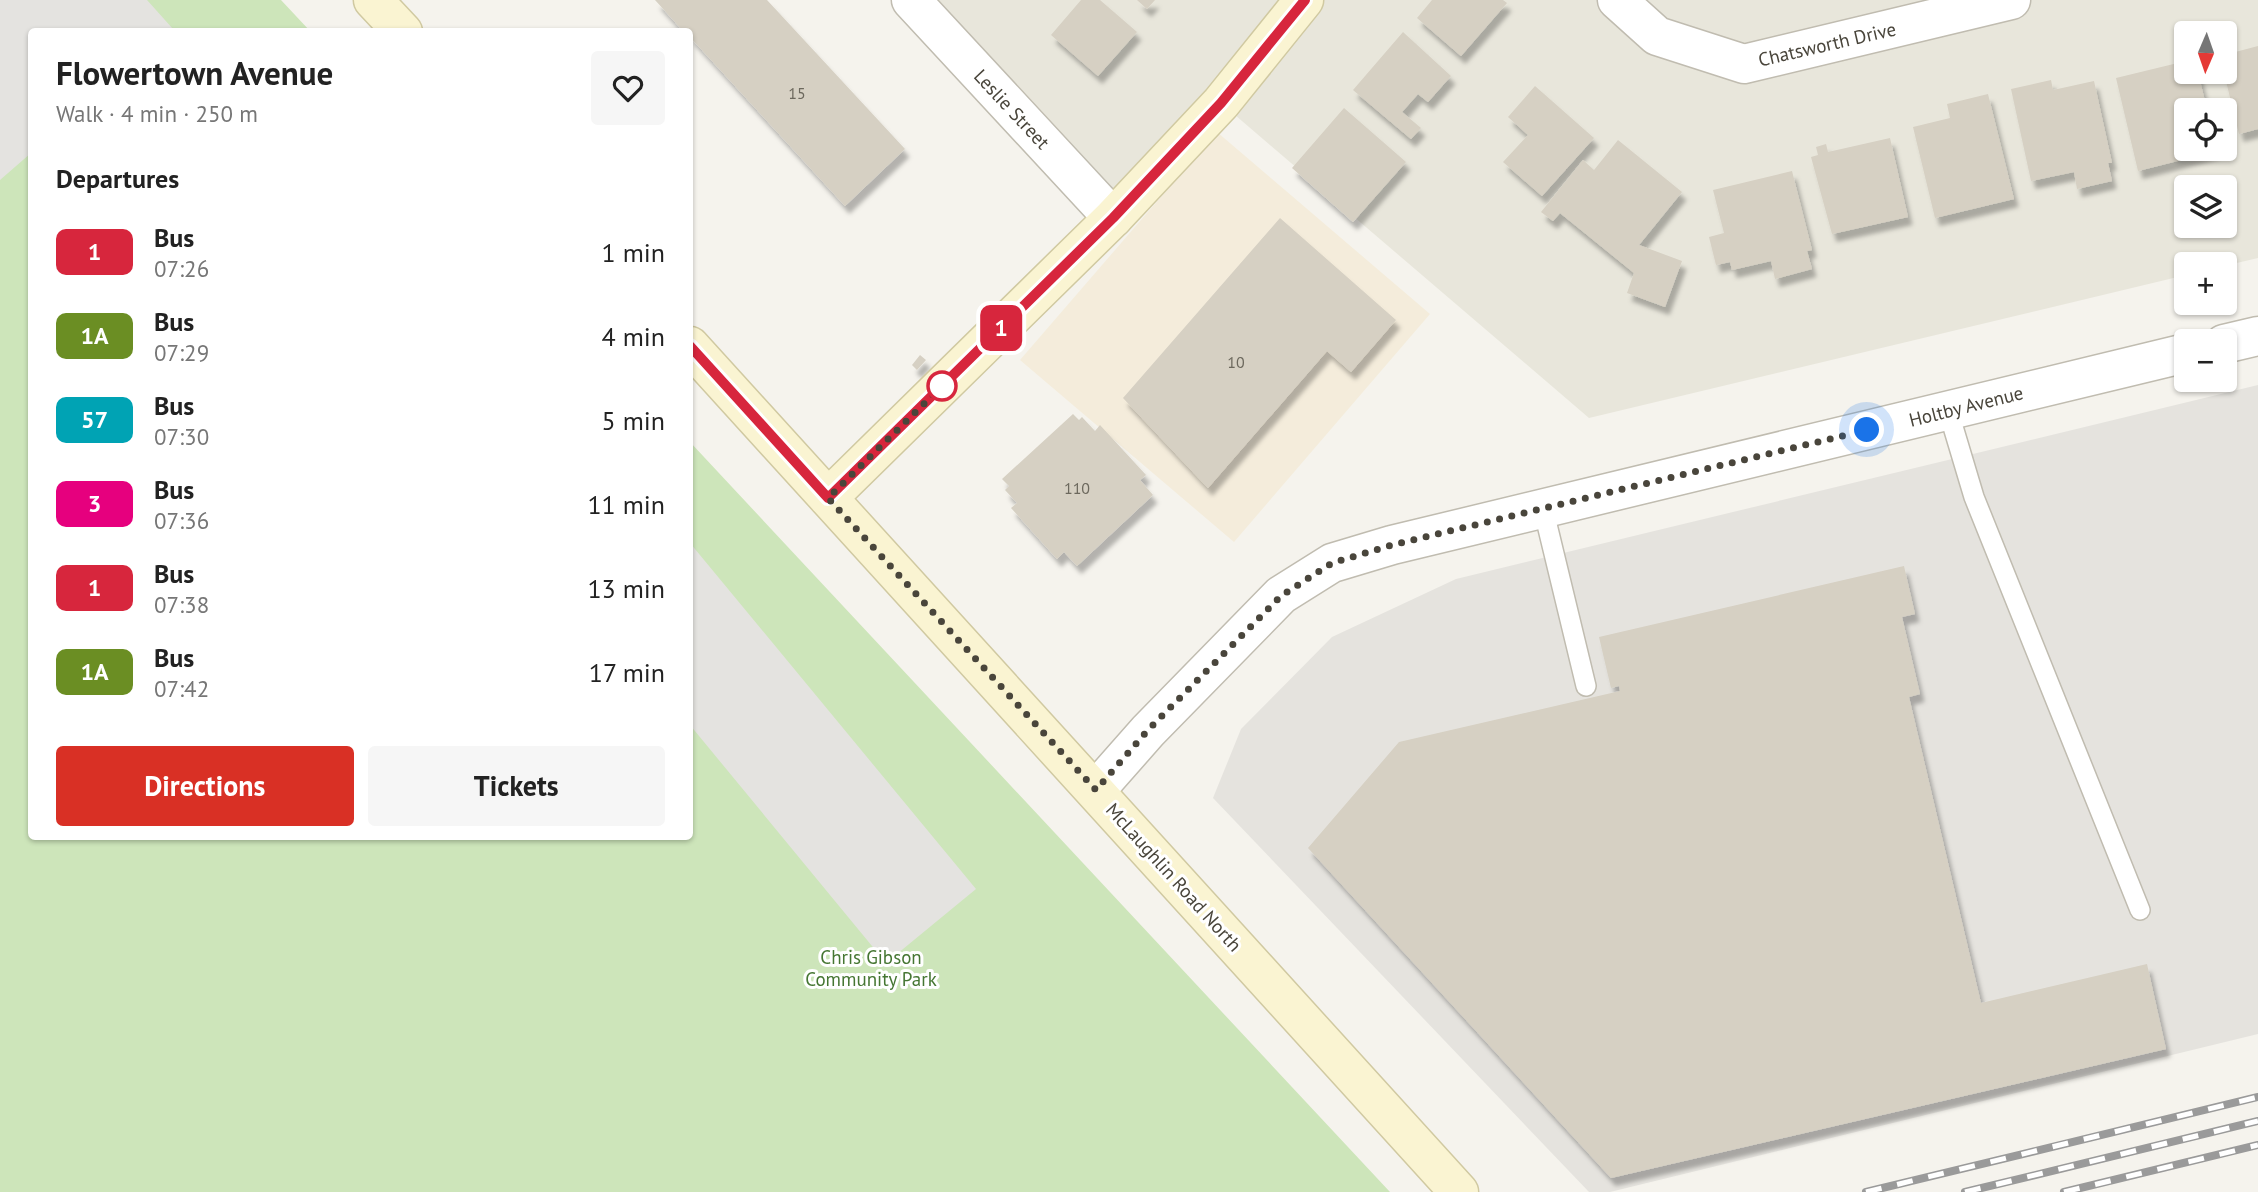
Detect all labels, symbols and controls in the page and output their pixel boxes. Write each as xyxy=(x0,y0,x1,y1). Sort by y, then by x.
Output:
street label: Chatsworth Drive xyxy=(1756,16,1898,72)
north arrow xyxy=(2174,21,2236,84)
map controls xyxy=(2174,21,2237,392)
text: Flowertown Avenue xyxy=(56,51,333,94)
button: heart xyxy=(591,51,665,125)
street label: Leslie Street xyxy=(969,64,1055,154)
house number: 15 xyxy=(788,83,806,103)
button: locate xyxy=(2174,98,2237,161)
text: Walk · 4 min · 250 m xyxy=(56,99,258,128)
text: Departures xyxy=(56,162,179,195)
button: layers xyxy=(2174,175,2237,238)
text: Bus xyxy=(154,221,194,254)
text: 1 xyxy=(88,236,101,267)
text: 1 min xyxy=(602,236,665,269)
button: + xyxy=(2174,252,2237,315)
text: 07:26 xyxy=(154,254,209,283)
text: Bus xyxy=(154,305,194,338)
line badge: 1 xyxy=(978,305,1024,351)
text: 1 xyxy=(994,312,1008,343)
text: 1A xyxy=(80,320,109,351)
text: 4 min xyxy=(602,320,665,353)
button: − xyxy=(2174,329,2237,392)
text: 07:29 xyxy=(154,338,209,367)
house number: 10 xyxy=(1227,352,1245,372)
unlabelled marker xyxy=(927,371,957,401)
street label: Holtby Avenue xyxy=(1906,380,2026,432)
text: Bus xyxy=(154,389,194,422)
text: 57 xyxy=(81,404,108,435)
text: 5 min xyxy=(602,404,665,437)
your location xyxy=(1849,412,1884,447)
text: 07:30 xyxy=(154,422,209,451)
text: Bus xyxy=(154,473,194,506)
house number: 110 xyxy=(1064,478,1090,498)
text: 3 xyxy=(88,488,101,519)
text: 11 min xyxy=(587,488,665,521)
text: 07:36 xyxy=(154,506,209,535)
text: Bus xyxy=(154,557,194,590)
text: 1 xyxy=(88,572,101,603)
text: 13 min xyxy=(587,572,665,605)
text: 07:38 xyxy=(154,590,209,619)
text: Bus xyxy=(154,641,194,674)
text: 1A xyxy=(80,656,109,687)
text: 17 min xyxy=(589,656,665,689)
text: 07:42 xyxy=(154,674,209,703)
button: Directions xyxy=(56,746,354,826)
button: Tickets xyxy=(368,746,665,826)
street label: McLaughlin Road North xyxy=(1101,798,1247,956)
park label: Chris Gibson Community Park xyxy=(805,945,937,991)

